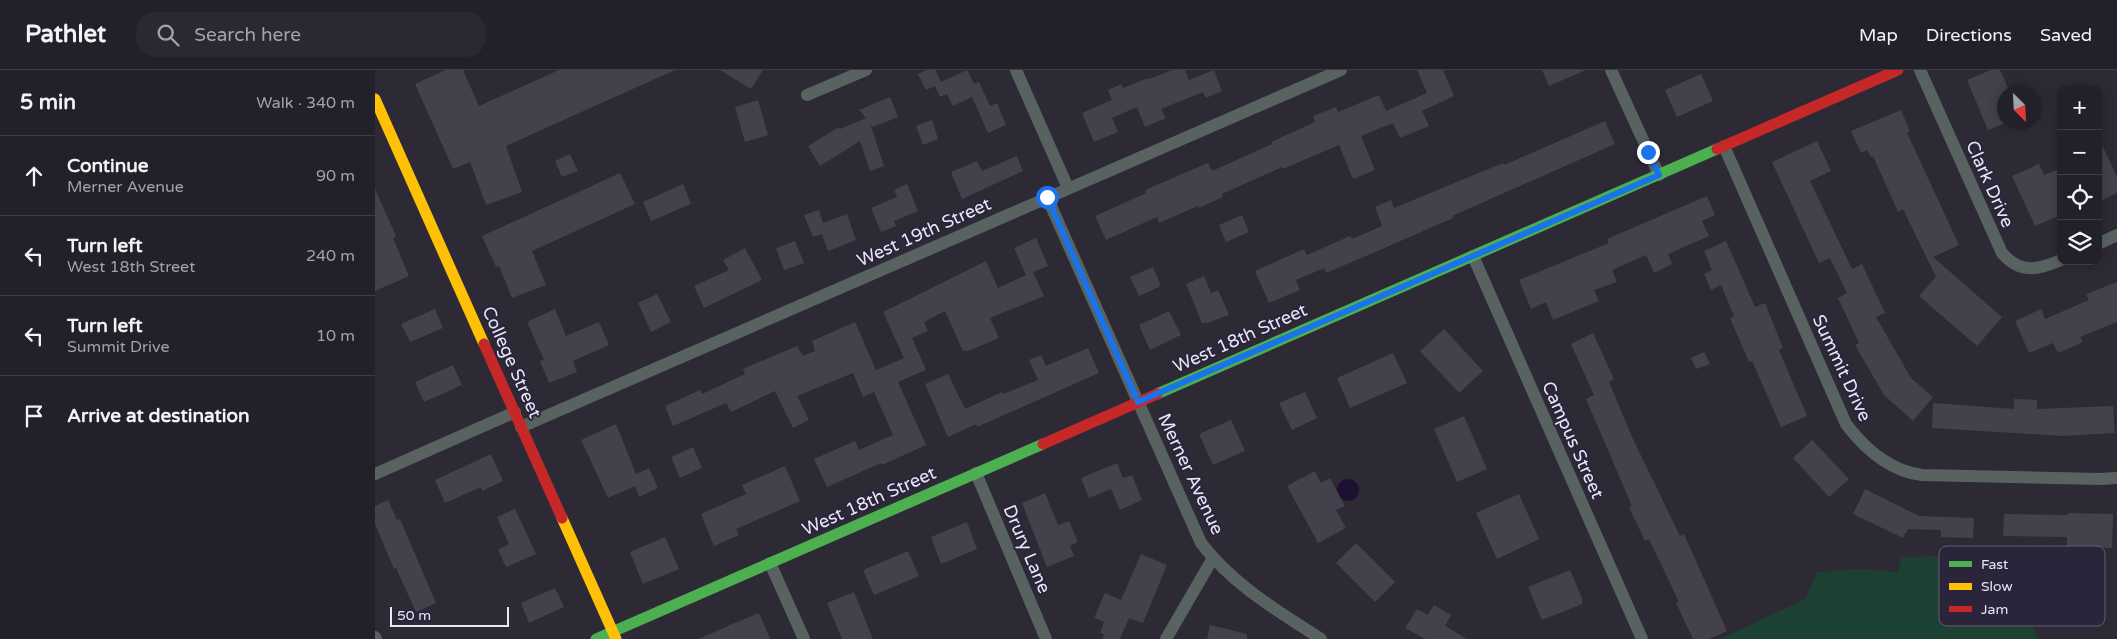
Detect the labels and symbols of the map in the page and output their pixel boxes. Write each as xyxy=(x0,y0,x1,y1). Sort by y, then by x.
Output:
north arrow xyxy=(1997,85,2042,130)
street label: Clark Drive xyxy=(1961,137,2019,231)
route end xyxy=(1637,141,1660,164)
route start xyxy=(1036,186,1059,209)
street label: West 19th Street xyxy=(854,193,994,271)
street label: West 18th Street xyxy=(1170,299,1310,377)
street label: College Street xyxy=(478,303,546,421)
street label: Summit Drive xyxy=(1808,311,1876,425)
street label: Campus Street xyxy=(1537,378,1609,502)
street label: Merner Avenue xyxy=(1153,410,1229,538)
street label: West 18th Street xyxy=(799,462,939,540)
street label: Drury Lane xyxy=(998,501,1056,597)
legend xyxy=(1939,546,2105,626)
text: Fast xyxy=(1981,556,2009,573)
text: Slow xyxy=(1981,578,2013,595)
text: Jam xyxy=(1981,601,2008,618)
scale bar xyxy=(390,604,509,627)

